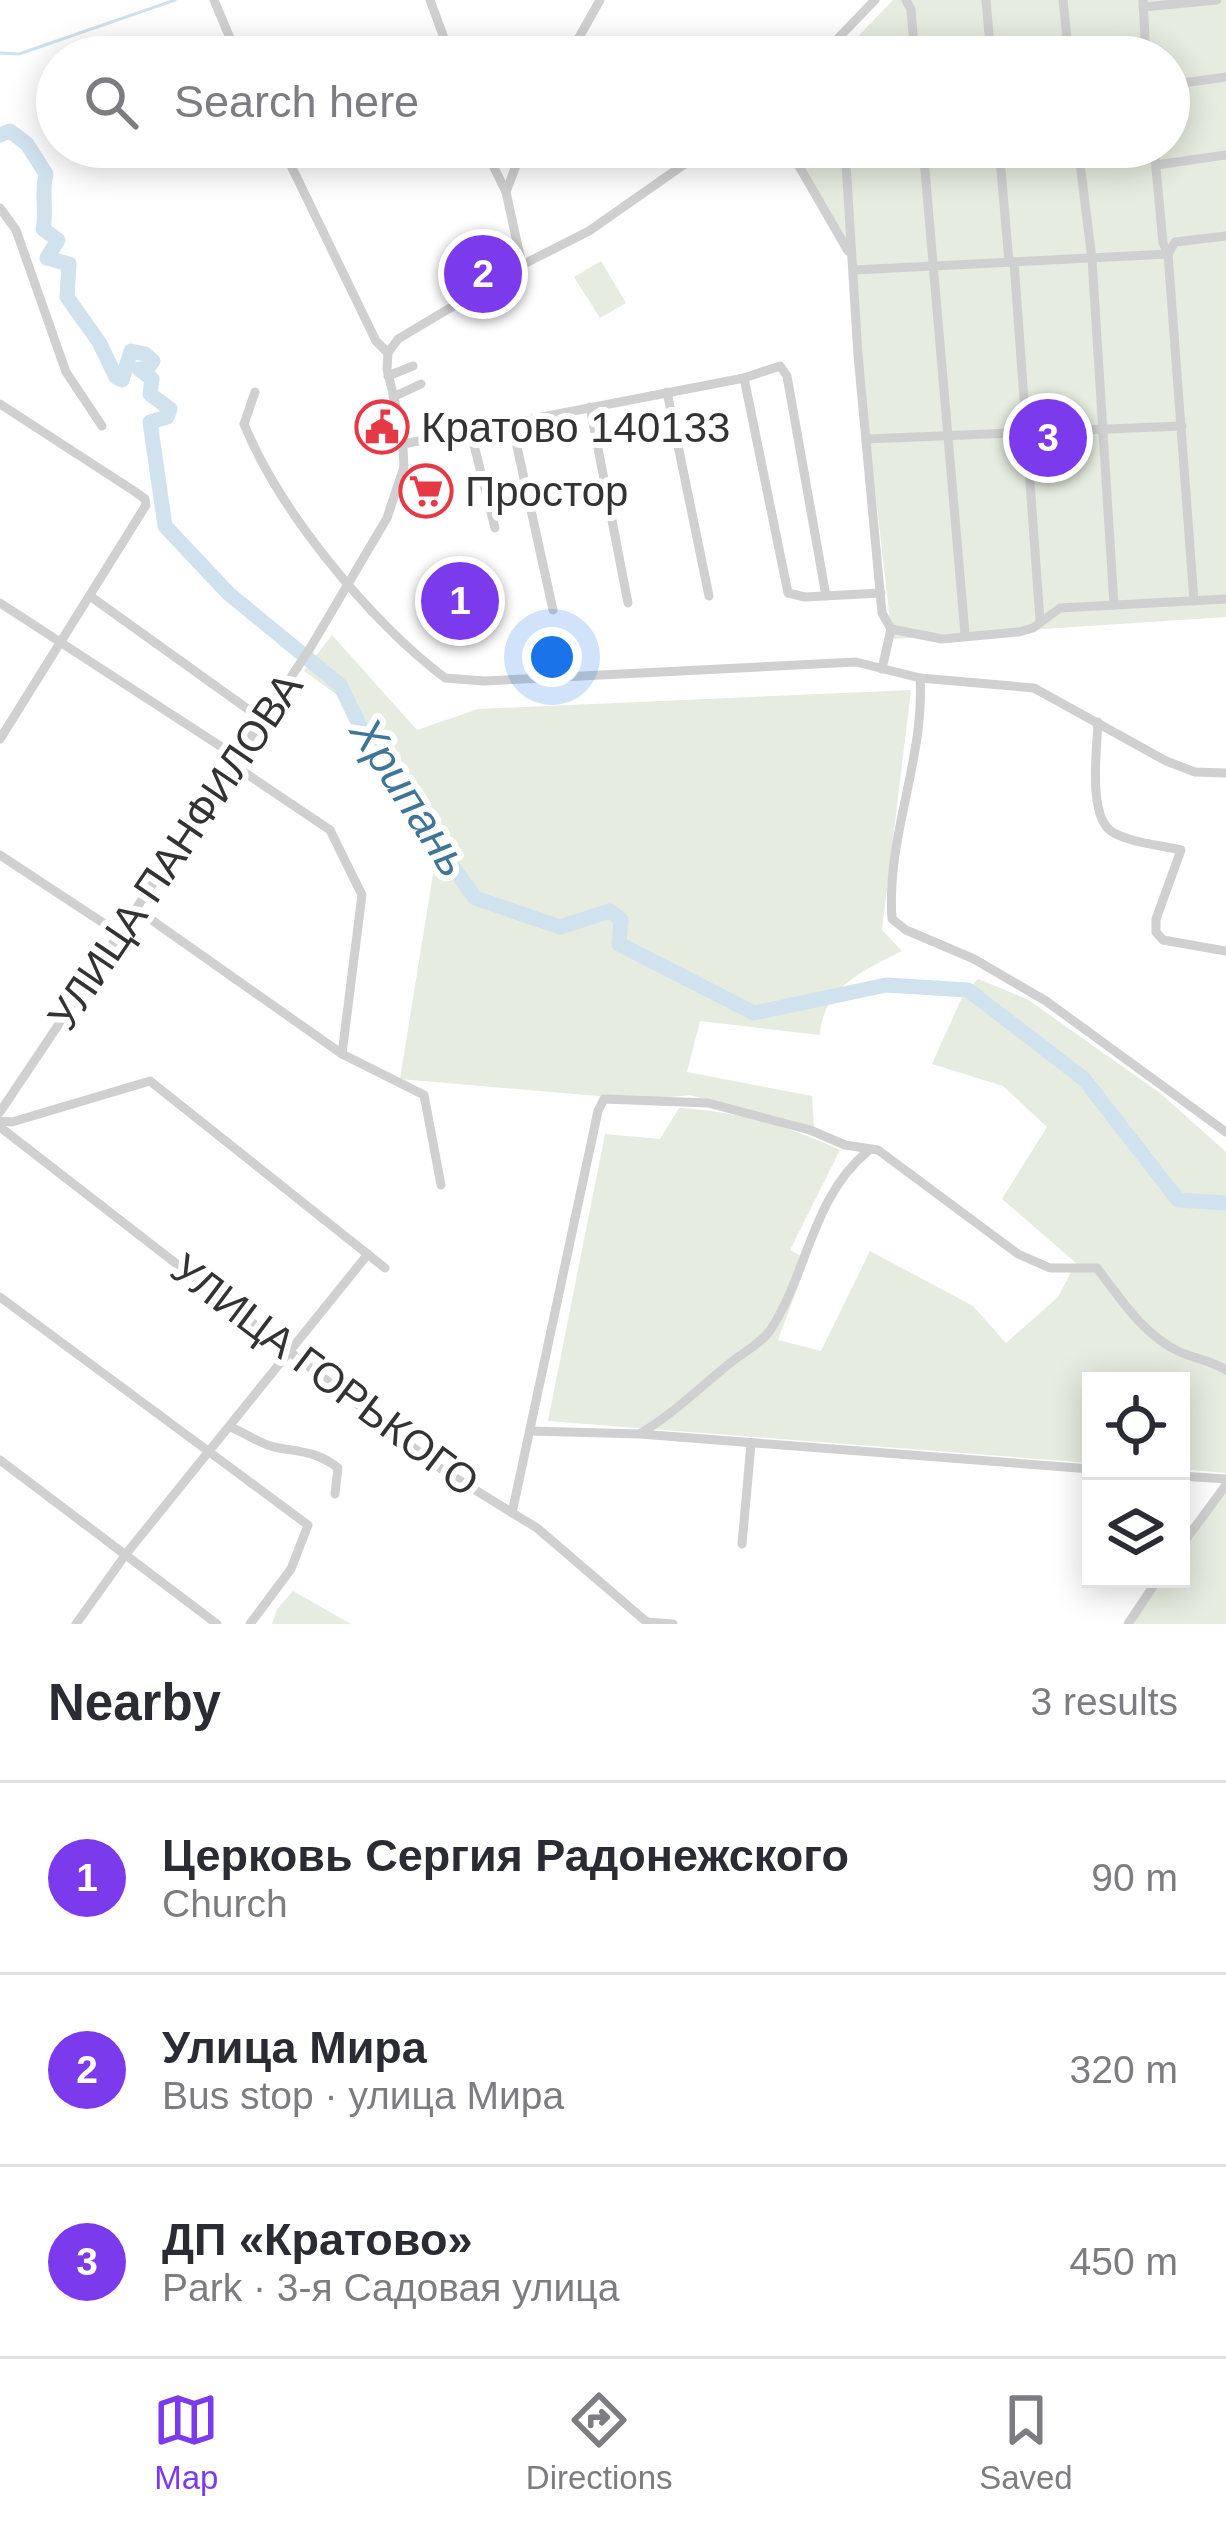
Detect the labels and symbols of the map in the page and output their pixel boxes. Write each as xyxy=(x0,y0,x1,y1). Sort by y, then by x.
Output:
pin: 2 xyxy=(444,229,522,319)
pin: 3 xyxy=(1009,393,1087,483)
public building icon: Кратово 140133 xyxy=(354,399,410,455)
place label: Кратово 140133 xyxy=(421,404,730,451)
supermarket icon: Простор xyxy=(398,463,454,519)
place label: Простор xyxy=(465,468,628,515)
pin: 1 xyxy=(421,556,499,646)
your location xyxy=(522,627,582,687)
street label: УЛИЦА ПАНФИЛОВА xyxy=(38,664,312,1038)
water label: Хрипань xyxy=(340,708,480,886)
street label: УЛИЦА ГОРЬКОГО xyxy=(162,1244,488,1506)

